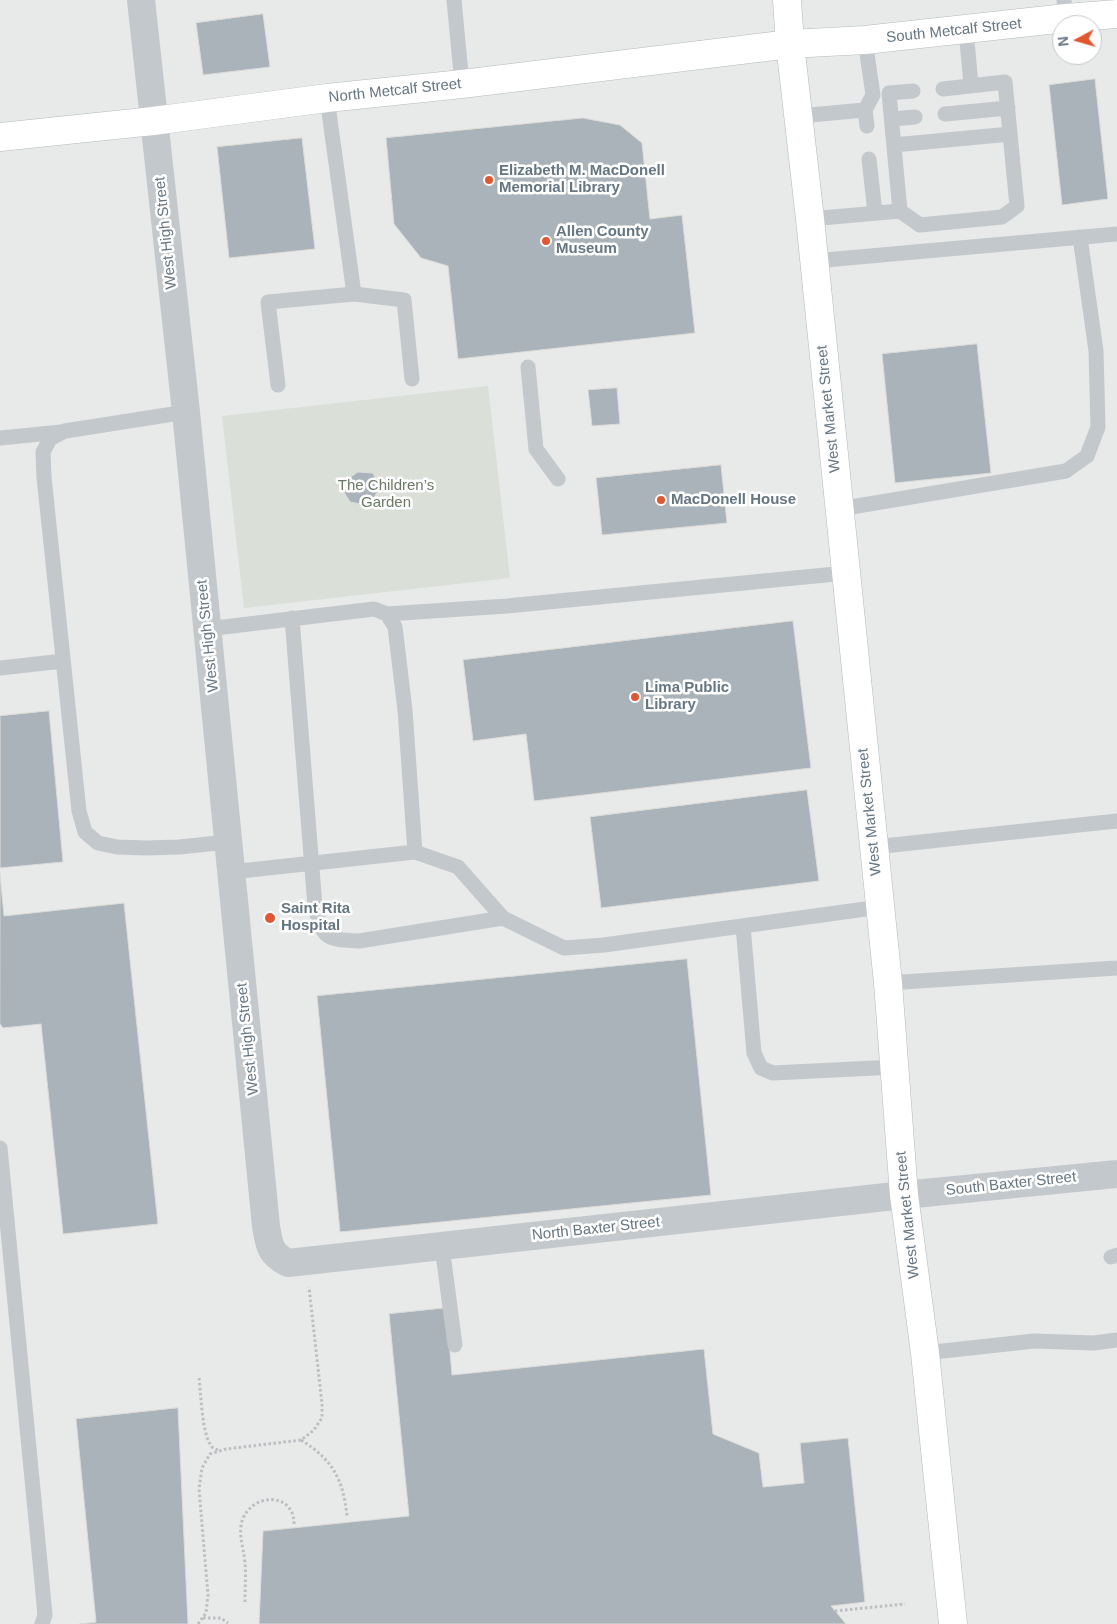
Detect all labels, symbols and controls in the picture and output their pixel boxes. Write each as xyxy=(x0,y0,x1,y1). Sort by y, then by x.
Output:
street label: South Metcalf Street xyxy=(885,15,1023,47)
north arrow xyxy=(1052,15,1102,65)
text: N xyxy=(1055,36,1072,47)
street label: North Metcalf Street xyxy=(328,75,462,107)
place label: Elizabeth M. MacDonell Memorial Library xyxy=(499,162,665,197)
marker: Elizabeth M. MacDonell Memorial Library xyxy=(483,174,495,186)
street label: West High Street xyxy=(151,176,181,290)
place label: Allen County Museum xyxy=(556,223,648,258)
marker: Allen County Museum xyxy=(540,235,552,247)
street label: West Market Street xyxy=(813,344,845,474)
park label: The Children’s Garden xyxy=(338,477,434,512)
place label: MacDonell House xyxy=(671,491,796,509)
marker: MacDonell House xyxy=(655,494,667,506)
street label: West High Street xyxy=(193,579,223,693)
place label: Lima Public Library xyxy=(645,679,729,714)
marker: Lima Public Library xyxy=(629,691,641,703)
street label: West Market Street xyxy=(854,747,886,877)
place label: Saint Rita Hospital xyxy=(281,900,350,935)
marker: Saint Rita Hospital xyxy=(263,911,277,925)
street label: West High Street xyxy=(233,982,263,1096)
street label: West Market Street xyxy=(892,1150,924,1280)
street label: South Baxter Street xyxy=(945,1168,1077,1200)
street label: North Baxter Street xyxy=(531,1213,661,1245)

